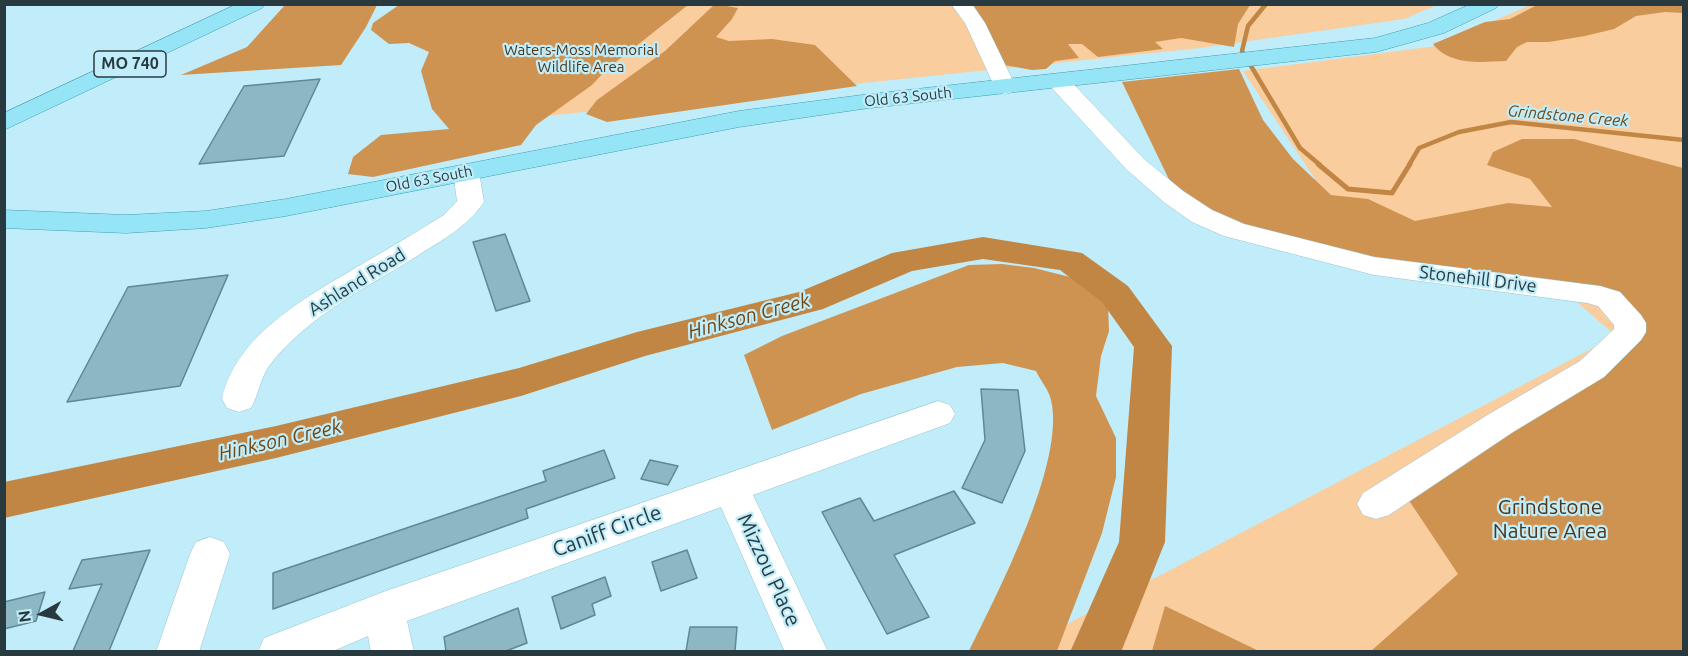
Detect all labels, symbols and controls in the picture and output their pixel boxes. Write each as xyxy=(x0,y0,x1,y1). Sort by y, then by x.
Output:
park label: Waters-Moss Memorial Wildlife Area xyxy=(504,41,658,76)
road number: MO 740 xyxy=(94,51,166,77)
street label: Old 63 South xyxy=(863,83,953,111)
water label: Grindstone Creek xyxy=(1507,101,1629,131)
street label: Old 63 South xyxy=(384,162,474,196)
street label: Ashland Road xyxy=(304,244,410,320)
street label: Stonehill Drive xyxy=(1418,261,1538,297)
water label: Hinkson Creek xyxy=(685,288,813,344)
water label: Hinkson Creek xyxy=(216,414,344,466)
park label: Grindstone Nature Area xyxy=(1493,494,1607,544)
street label: Caniff Circle xyxy=(549,500,665,562)
street label: Mizzou Place xyxy=(732,510,806,630)
north arrow xyxy=(12,584,72,644)
text: N xyxy=(14,609,34,624)

